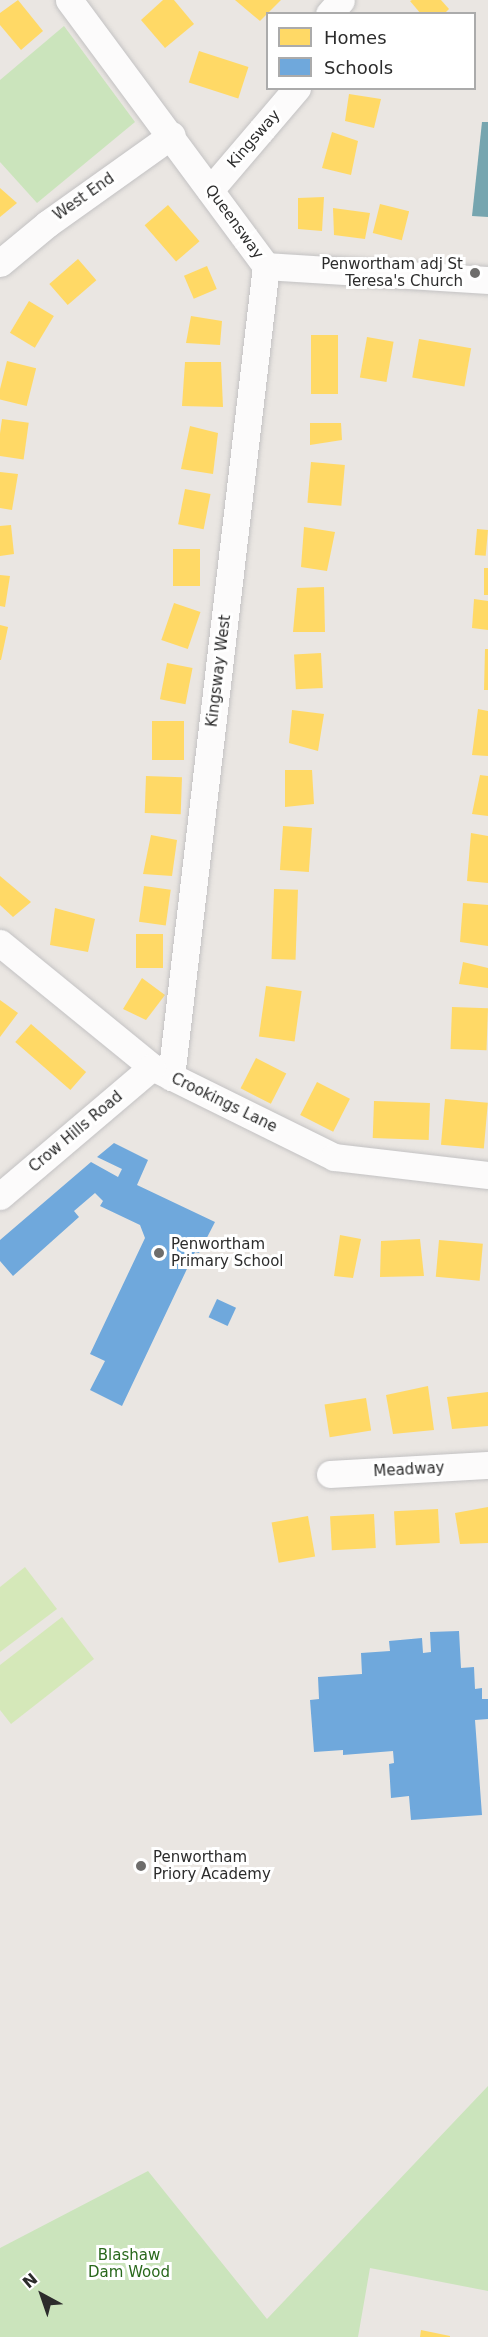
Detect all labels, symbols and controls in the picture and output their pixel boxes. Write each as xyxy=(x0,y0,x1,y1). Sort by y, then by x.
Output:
legend xyxy=(266,12,476,90)
text: Homes xyxy=(324,27,387,48)
text: Schools xyxy=(324,57,393,78)
street label: Kingsway xyxy=(224,106,284,172)
street label: West End xyxy=(50,170,118,224)
street label: Queensway xyxy=(201,181,267,263)
place label: Penwortham adj St Teresa's Church xyxy=(321,255,463,290)
marker: Penwortham adj St Teresa's Church xyxy=(468,266,482,280)
street label: Kingsway West xyxy=(203,614,235,728)
street label: Crookings Lane xyxy=(168,1070,280,1136)
street label: Crow Hills Road xyxy=(26,1088,126,1176)
place label: Penwortham Primary School xyxy=(171,1235,284,1270)
marker: Penwortham Primary School xyxy=(152,1246,166,1260)
street label: Meadway xyxy=(373,1459,445,1481)
place label: Penwortham Priory Academy xyxy=(153,1848,271,1883)
marker: Penwortham Priory Academy xyxy=(134,1859,148,1873)
park label: Blashaw Dam Wood xyxy=(88,2246,170,2281)
north arrow xyxy=(12,2265,72,2325)
text: N xyxy=(19,2269,41,2292)

